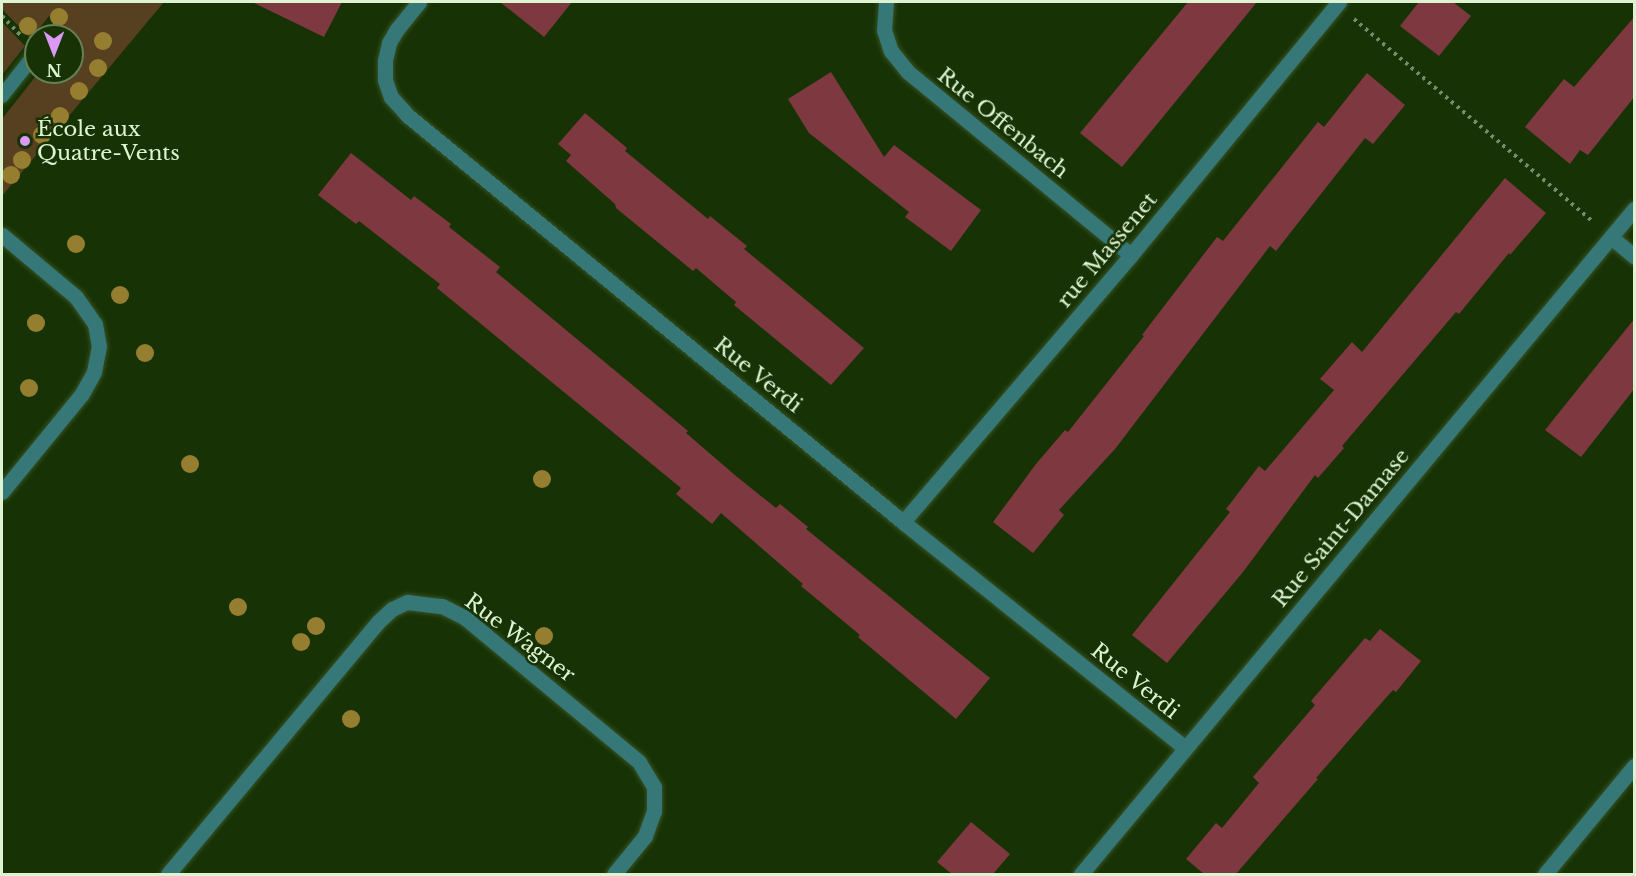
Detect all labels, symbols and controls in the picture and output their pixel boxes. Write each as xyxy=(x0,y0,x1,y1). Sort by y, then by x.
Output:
north arrow xyxy=(24,24,84,84)
text: N xyxy=(46,60,62,80)
street label: Rue Offenbach xyxy=(932,62,1074,184)
place label: École aux Quatre-Vents xyxy=(37,116,180,166)
marker: École aux Quatre-Vents xyxy=(18,134,32,148)
street label: rue Massenet xyxy=(1052,187,1162,313)
street label: Rue Verdi xyxy=(709,332,807,418)
street label: Rue Saint-Damase xyxy=(1267,444,1415,612)
street label: Rue Wagner xyxy=(460,588,580,688)
street label: Rue Verdi xyxy=(1086,638,1184,724)

